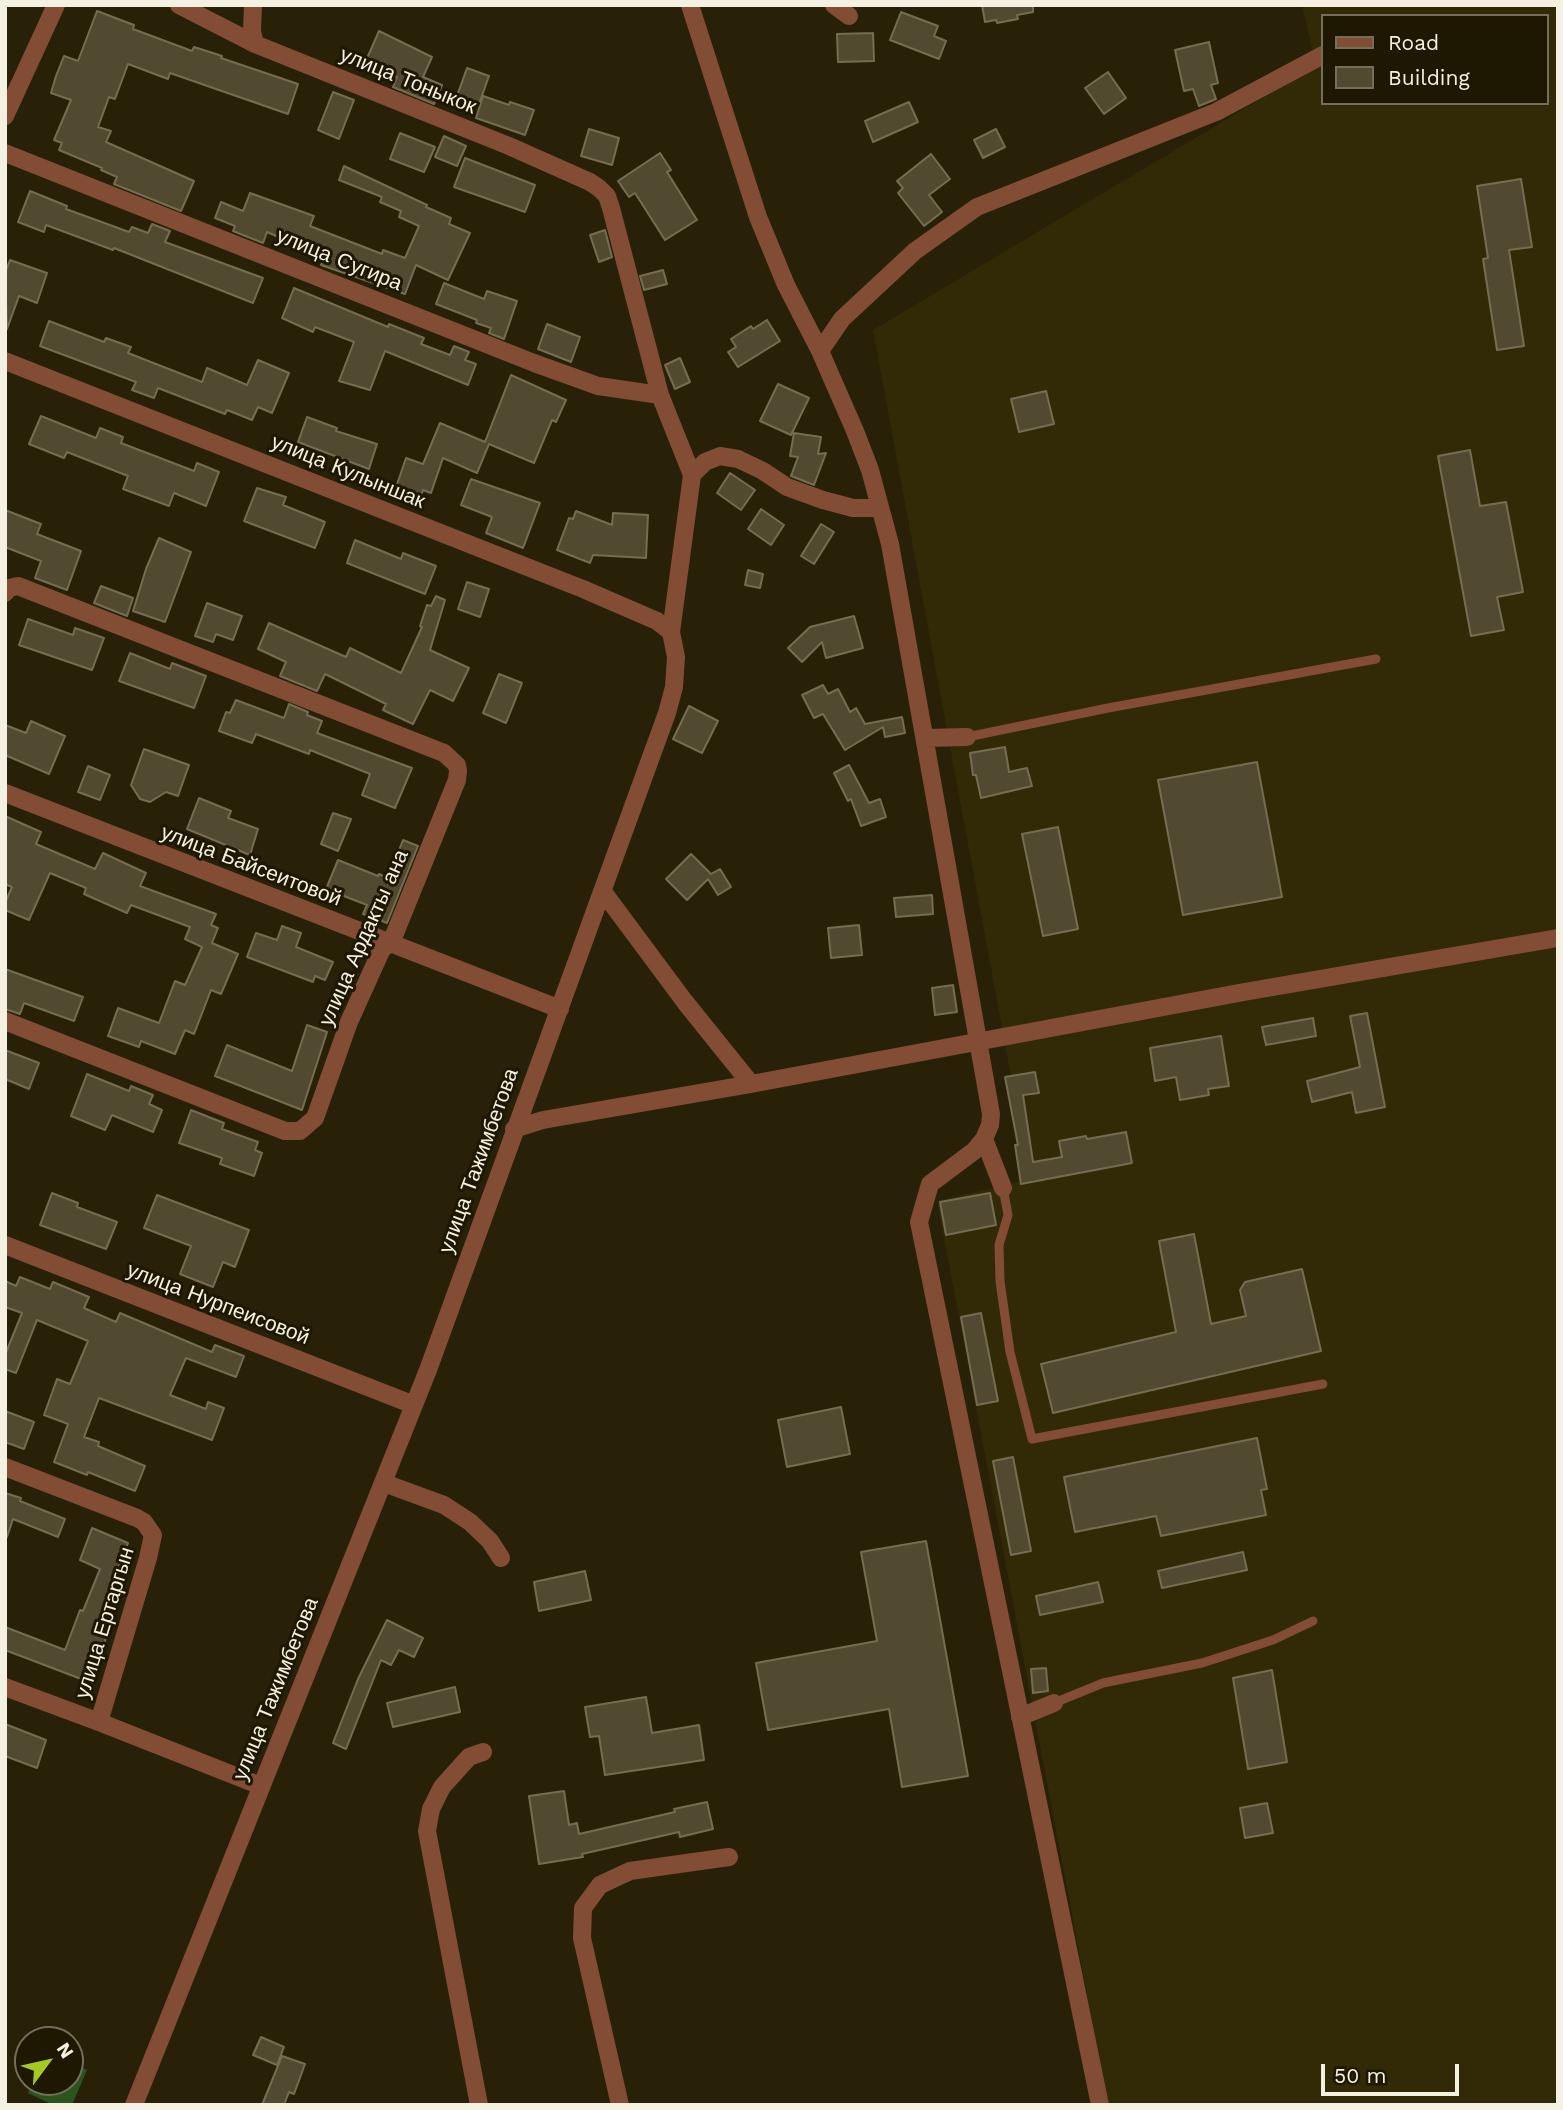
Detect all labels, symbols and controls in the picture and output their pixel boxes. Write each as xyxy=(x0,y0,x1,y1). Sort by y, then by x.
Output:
legend xyxy=(1322,14,1549,105)
text: Road xyxy=(1388,30,1439,55)
street label: улица Тоныкок xyxy=(336,42,480,120)
text: Building xyxy=(1388,65,1470,90)
street label: улица Сугира xyxy=(272,223,406,297)
street label: улица Кулыншак xyxy=(267,430,429,514)
street label: улица Байсеитовой xyxy=(157,820,345,912)
street label: улица Ардакты ана xyxy=(314,846,414,1030)
street label: улица Тажимбетова xyxy=(434,1065,524,1257)
street label: улица Нурпеисовой xyxy=(123,1258,313,1350)
street label: улица Ертаргын xyxy=(70,1544,140,1702)
street label: улица Тажимбетова xyxy=(228,1594,324,1784)
north arrow xyxy=(14,2026,84,2096)
text: N xyxy=(52,2038,79,2063)
scale bar xyxy=(1325,2050,1463,2094)
text: 50 m xyxy=(1334,2063,1386,2088)

